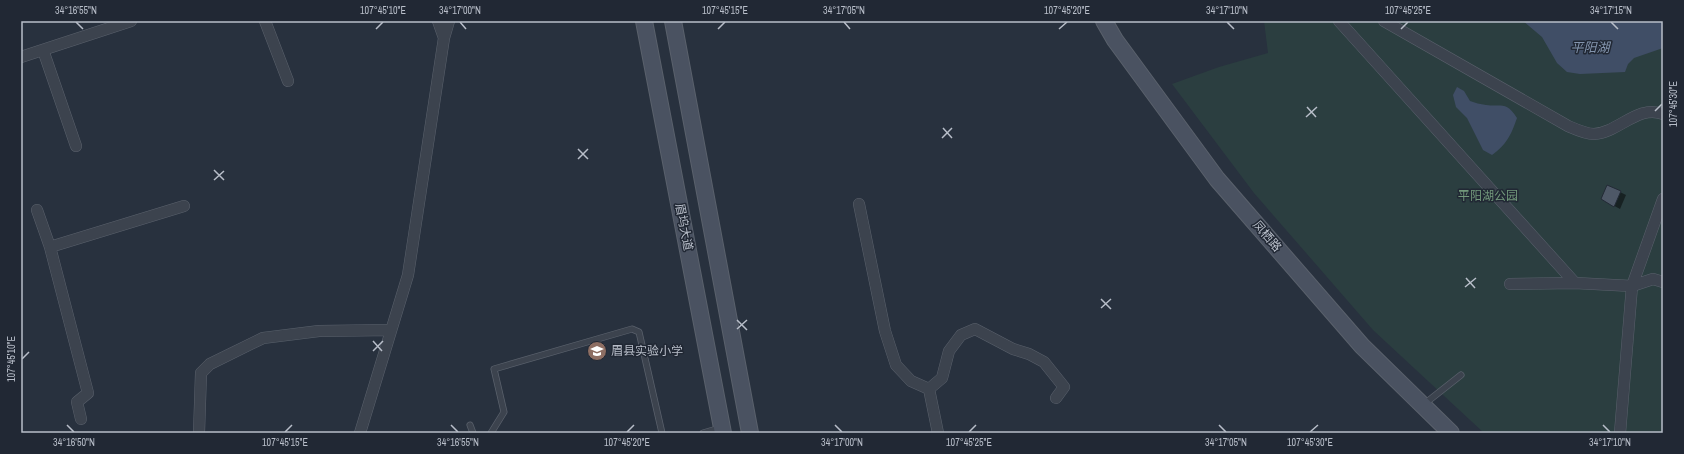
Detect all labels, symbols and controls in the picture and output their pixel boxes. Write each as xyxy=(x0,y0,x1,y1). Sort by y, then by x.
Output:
text: 34°16'55"N xyxy=(55,4,97,17)
text: 107°45'10"E xyxy=(360,4,406,17)
text: 34°17'00"N xyxy=(439,4,481,17)
text: 107°45'15"E xyxy=(702,4,748,17)
text: 34°17'05"N xyxy=(823,4,865,17)
text: 107°45'20"E xyxy=(1044,4,1090,17)
text: 34°17'10"N xyxy=(1206,4,1248,17)
text: 107°45'25"E xyxy=(1385,4,1431,17)
text: 34°17'15"N xyxy=(1590,4,1632,17)
water label: 平阳湖 xyxy=(1570,39,1611,56)
text: 107°45'30"E xyxy=(1667,81,1680,127)
park label: 平阳湖公园 xyxy=(1458,188,1518,204)
street label: 眉坞大道 xyxy=(672,202,696,252)
street label: 凤栖路 xyxy=(1249,217,1285,255)
text: 107°45'10"E xyxy=(5,336,18,382)
school or university icon: 眉县实验小学 xyxy=(586,340,608,362)
place label: 眉县实验小学 xyxy=(611,343,683,359)
text: 34°16'50"N xyxy=(53,436,95,449)
text: 107°45'15"E xyxy=(262,436,308,449)
text: 34°16'55"N xyxy=(437,436,479,449)
text: 107°45'20"E xyxy=(604,436,650,449)
text: 34°17'00"N xyxy=(821,436,863,449)
text: 107°45'25"E xyxy=(946,436,992,449)
text: 34°17'05"N xyxy=(1205,436,1247,449)
text: 107°45'30"E xyxy=(1287,436,1333,449)
text: 34°17'10"N xyxy=(1589,436,1631,449)

